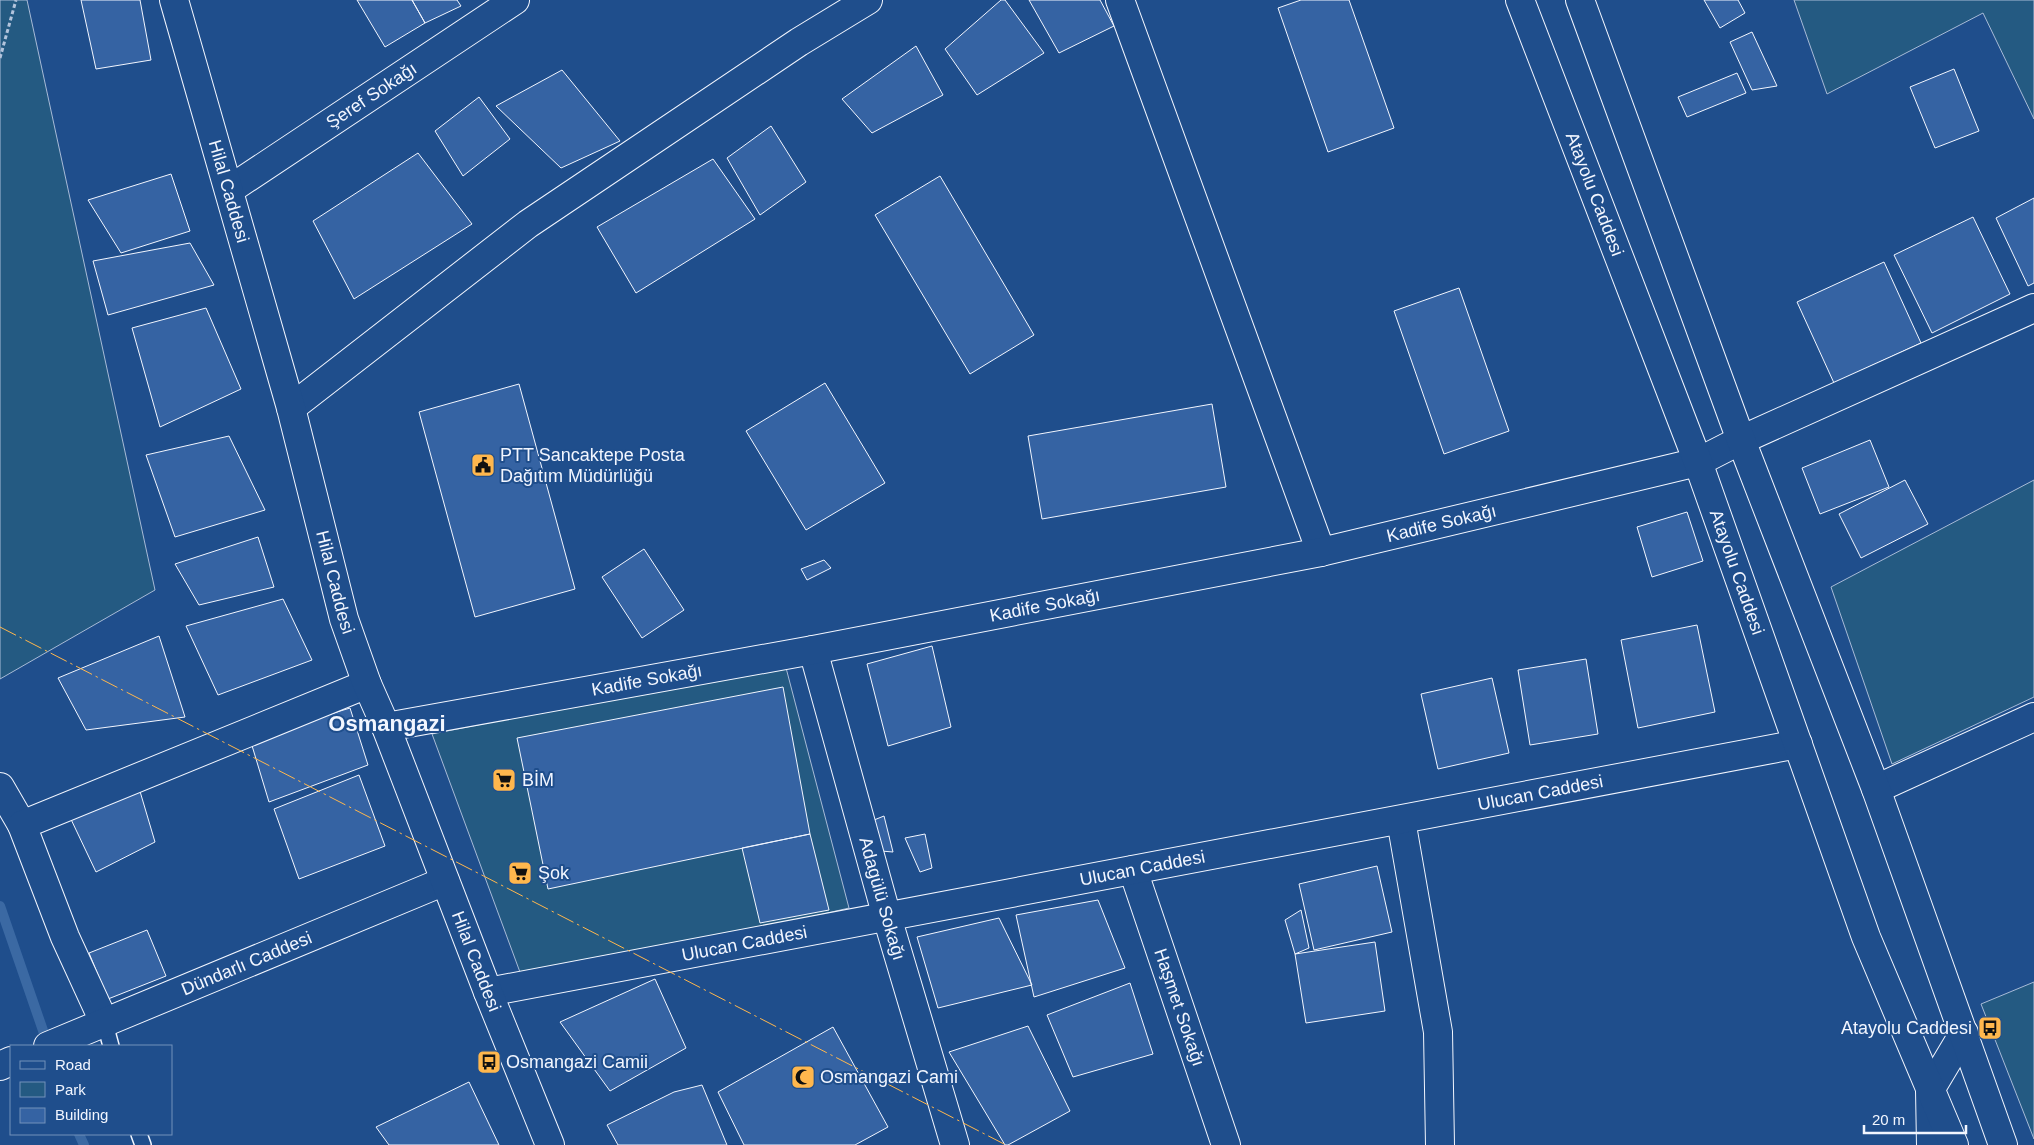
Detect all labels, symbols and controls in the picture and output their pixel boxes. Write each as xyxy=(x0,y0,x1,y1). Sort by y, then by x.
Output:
street label: Şeref Sokağı xyxy=(323,58,420,133)
street label: Atayolu Caddesi xyxy=(1562,129,1628,259)
street label: Hilal Caddesi xyxy=(205,138,253,245)
place label: PTT Sancaktepe Posta Dağıtım Müdürlüğü xyxy=(500,445,686,486)
public building icon: PTT Sancaktepe Posta Dağıtım Müdürlüğü xyxy=(470,452,496,478)
street label: Kadife Sokağı xyxy=(1384,501,1498,546)
street label: Atayolu Caddesi xyxy=(1706,507,1768,637)
street label: Hilal Caddesi xyxy=(312,528,358,637)
street label: Kadife Sokağı xyxy=(988,585,1102,626)
street label: Kadife Sokağı xyxy=(590,660,704,700)
district label: Osmangazi xyxy=(328,711,446,736)
supermarket icon: BİM xyxy=(491,767,517,793)
place label: BİM xyxy=(522,770,554,790)
street label: Ulucan Caddesi xyxy=(1476,771,1605,814)
street label: Adagülü Sokağı xyxy=(855,835,909,963)
street label: Ulucan Caddesi xyxy=(1078,846,1207,890)
supermarket icon: Şok xyxy=(507,860,533,886)
place label: Şok xyxy=(538,863,570,883)
street label: Hilal Caddesi xyxy=(448,908,505,1014)
street label: Ulucan Caddesi xyxy=(680,922,809,965)
street label: Dündarlı Caddesi xyxy=(178,928,315,999)
street label: Haşmet Sokağı xyxy=(1150,946,1209,1069)
bus stop icon: Atayolu Caddesi xyxy=(1977,1015,2003,1041)
place label: Atayolu Caddesi xyxy=(1841,1018,1972,1038)
legend xyxy=(10,1045,172,1135)
bus stop icon: Osmangazi Camii xyxy=(476,1049,502,1075)
place label: Osmangazi Camii xyxy=(506,1052,648,1072)
text: Road xyxy=(55,1056,91,1073)
mosque icon: Osmangazi Cami xyxy=(790,1064,816,1090)
place label: Osmangazi Cami xyxy=(820,1067,958,1087)
text: Park xyxy=(55,1081,86,1098)
scale bar xyxy=(1864,1102,1966,1134)
text: Building xyxy=(55,1106,108,1123)
text: 20 m xyxy=(1872,1111,1905,1128)

